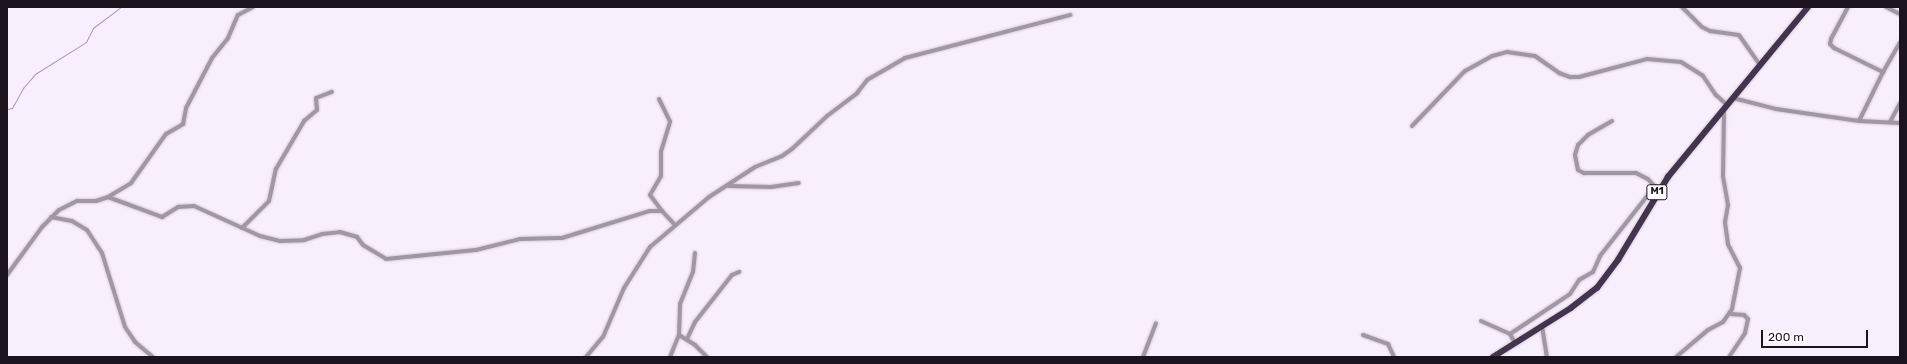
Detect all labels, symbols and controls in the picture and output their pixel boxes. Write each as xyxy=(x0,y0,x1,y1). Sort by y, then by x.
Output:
road number: M1 xyxy=(1646,184,1668,200)
scale bar xyxy=(1763,322,1870,348)
text: 200 m xyxy=(1768,330,1804,344)

